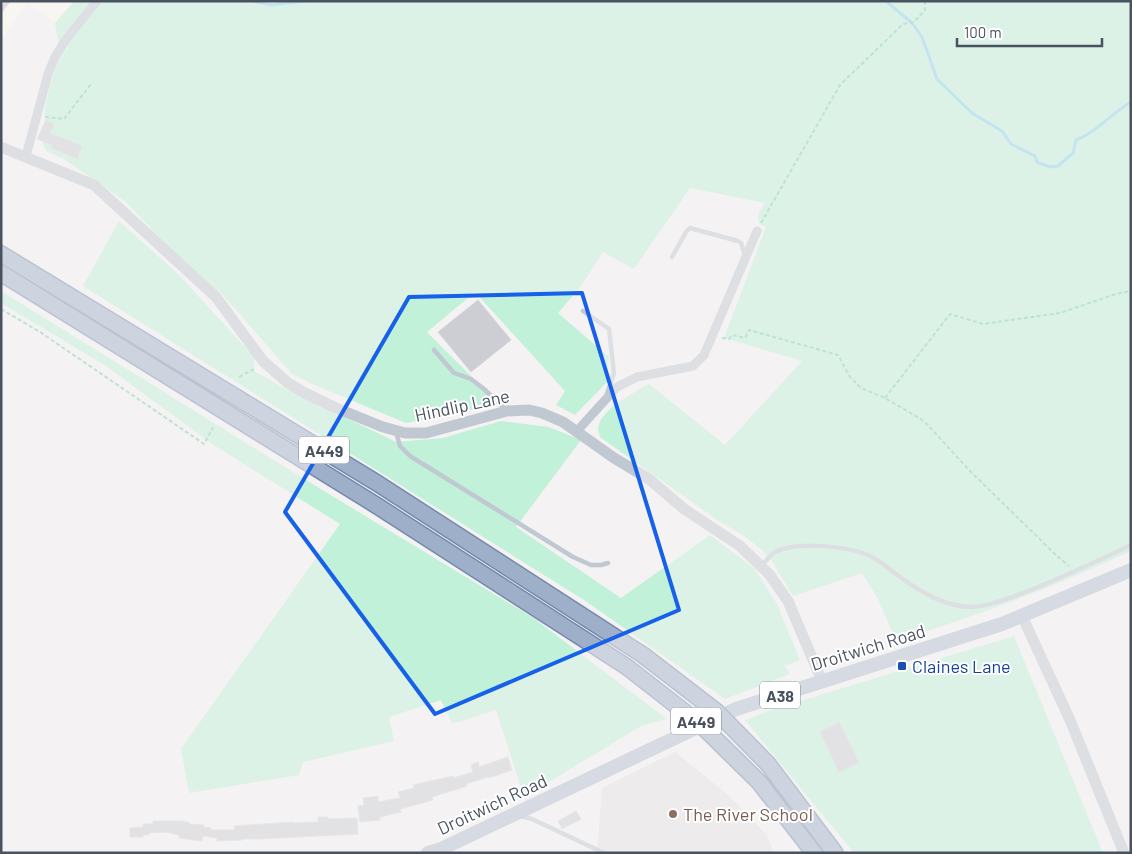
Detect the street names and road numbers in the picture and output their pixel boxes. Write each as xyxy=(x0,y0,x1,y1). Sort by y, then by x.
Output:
street label: Hindlip Lane xyxy=(412,384,512,426)
road number: A449 xyxy=(299,436,349,464)
street label: Droitwich Road xyxy=(808,619,928,675)
road number: A38 xyxy=(760,682,800,708)
road number: A449 xyxy=(671,708,721,734)
street label: Droitwich Road xyxy=(434,769,550,839)

